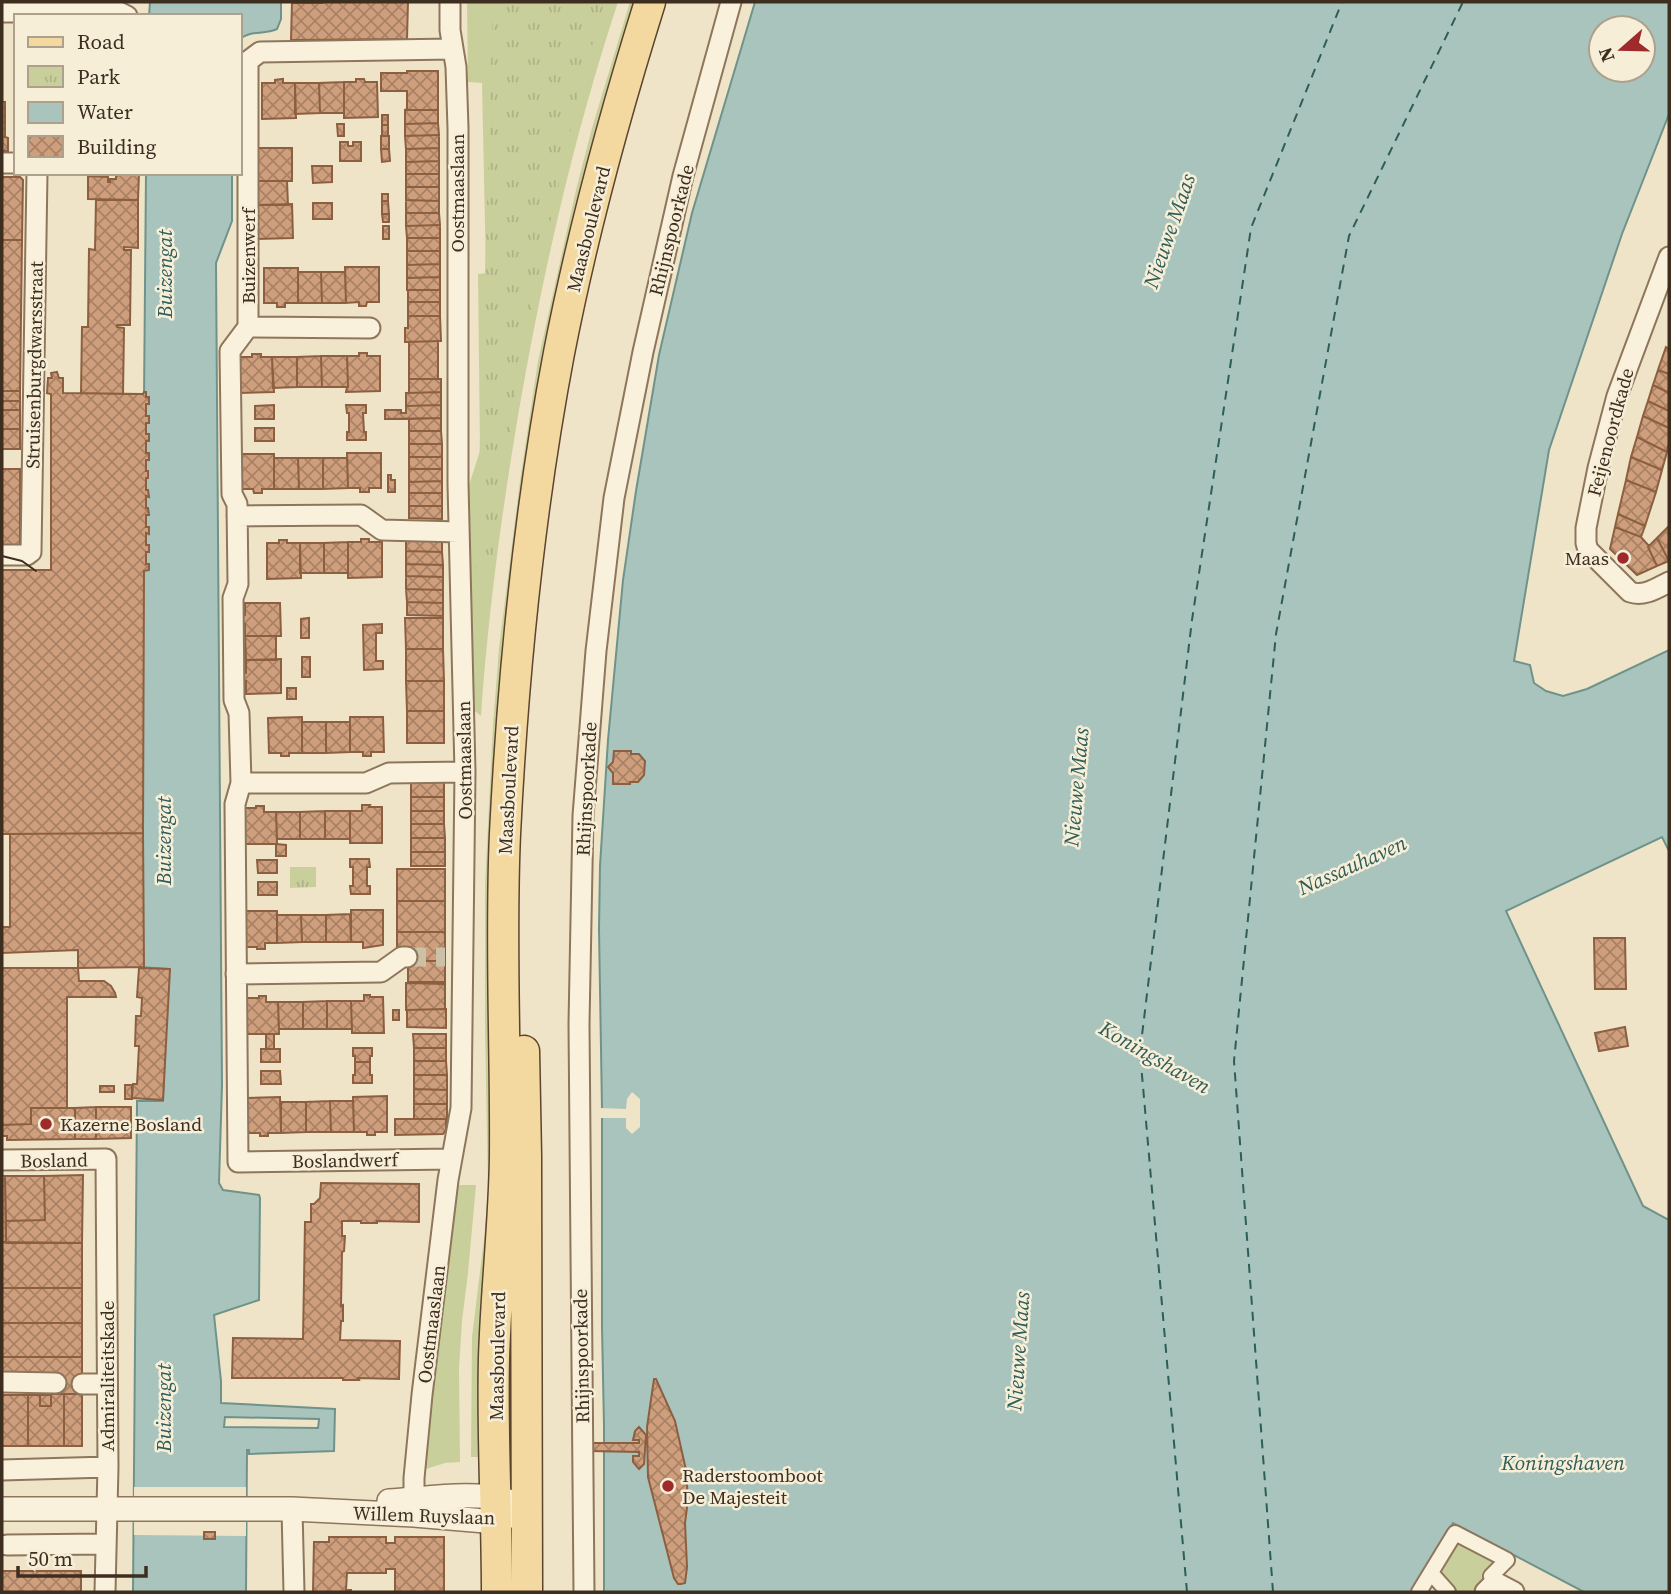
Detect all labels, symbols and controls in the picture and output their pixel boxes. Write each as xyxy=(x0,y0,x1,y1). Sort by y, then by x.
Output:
legend xyxy=(14,14,242,175)
north arrow xyxy=(1587,14,1657,84)
text: Road xyxy=(77,27,125,56)
text: N xyxy=(1591,44,1621,66)
text: Park xyxy=(77,62,121,91)
text: Water xyxy=(77,97,133,126)
text: Building xyxy=(77,132,156,161)
street label: Oostmaaslaan xyxy=(444,133,470,253)
street label: Rhijnspoorkade xyxy=(642,162,700,298)
street label: Maasboulevard xyxy=(560,163,616,295)
water label: Nieuwe Maas xyxy=(1136,170,1202,293)
street label: Buizenwerf xyxy=(235,206,261,304)
water label: Buizengat xyxy=(150,229,179,319)
street label: Struisenburgdwarsstraat xyxy=(19,260,49,469)
street label: Feijenoordkade xyxy=(1580,365,1640,499)
place label: Maas xyxy=(1565,545,1609,571)
marker: Maas xyxy=(1615,550,1631,566)
street label: Oostmaaslaan xyxy=(450,700,478,820)
street label: Rhijnspoorkade xyxy=(569,721,603,857)
street label: Maasboulevard xyxy=(492,725,524,855)
water label: Nieuwe Maas xyxy=(1056,726,1096,849)
water label: Buizengat xyxy=(149,796,178,886)
water label: Nassauhaven xyxy=(1292,828,1411,902)
water label: Koningshaven xyxy=(1093,1013,1216,1101)
place label: Kazerne Bosland xyxy=(60,1111,202,1137)
marker: Kazerne Bosland xyxy=(38,1116,54,1132)
street label: Bosland xyxy=(20,1146,88,1174)
street label: Boslandwerf xyxy=(292,1146,401,1174)
street label: Oostmaaslaan xyxy=(411,1263,451,1385)
street label: Rhijnspoorkade xyxy=(567,1288,595,1424)
water label: Nieuwe Maas xyxy=(999,1290,1037,1412)
street label: Maasboulevard xyxy=(483,1291,511,1421)
street label: Admiraliteitskade xyxy=(94,1301,120,1451)
water label: Buizengat xyxy=(149,1363,178,1453)
water label: Koningshaven xyxy=(1500,1448,1625,1477)
place label: Raderstoomboot De Majesteit xyxy=(682,1462,823,1510)
marker: Raderstoomboot De Majesteit xyxy=(660,1478,676,1494)
street label: Willem Ruyslaan xyxy=(352,1500,496,1530)
scale bar xyxy=(18,1534,145,1578)
text: 50 m xyxy=(28,1544,73,1573)

